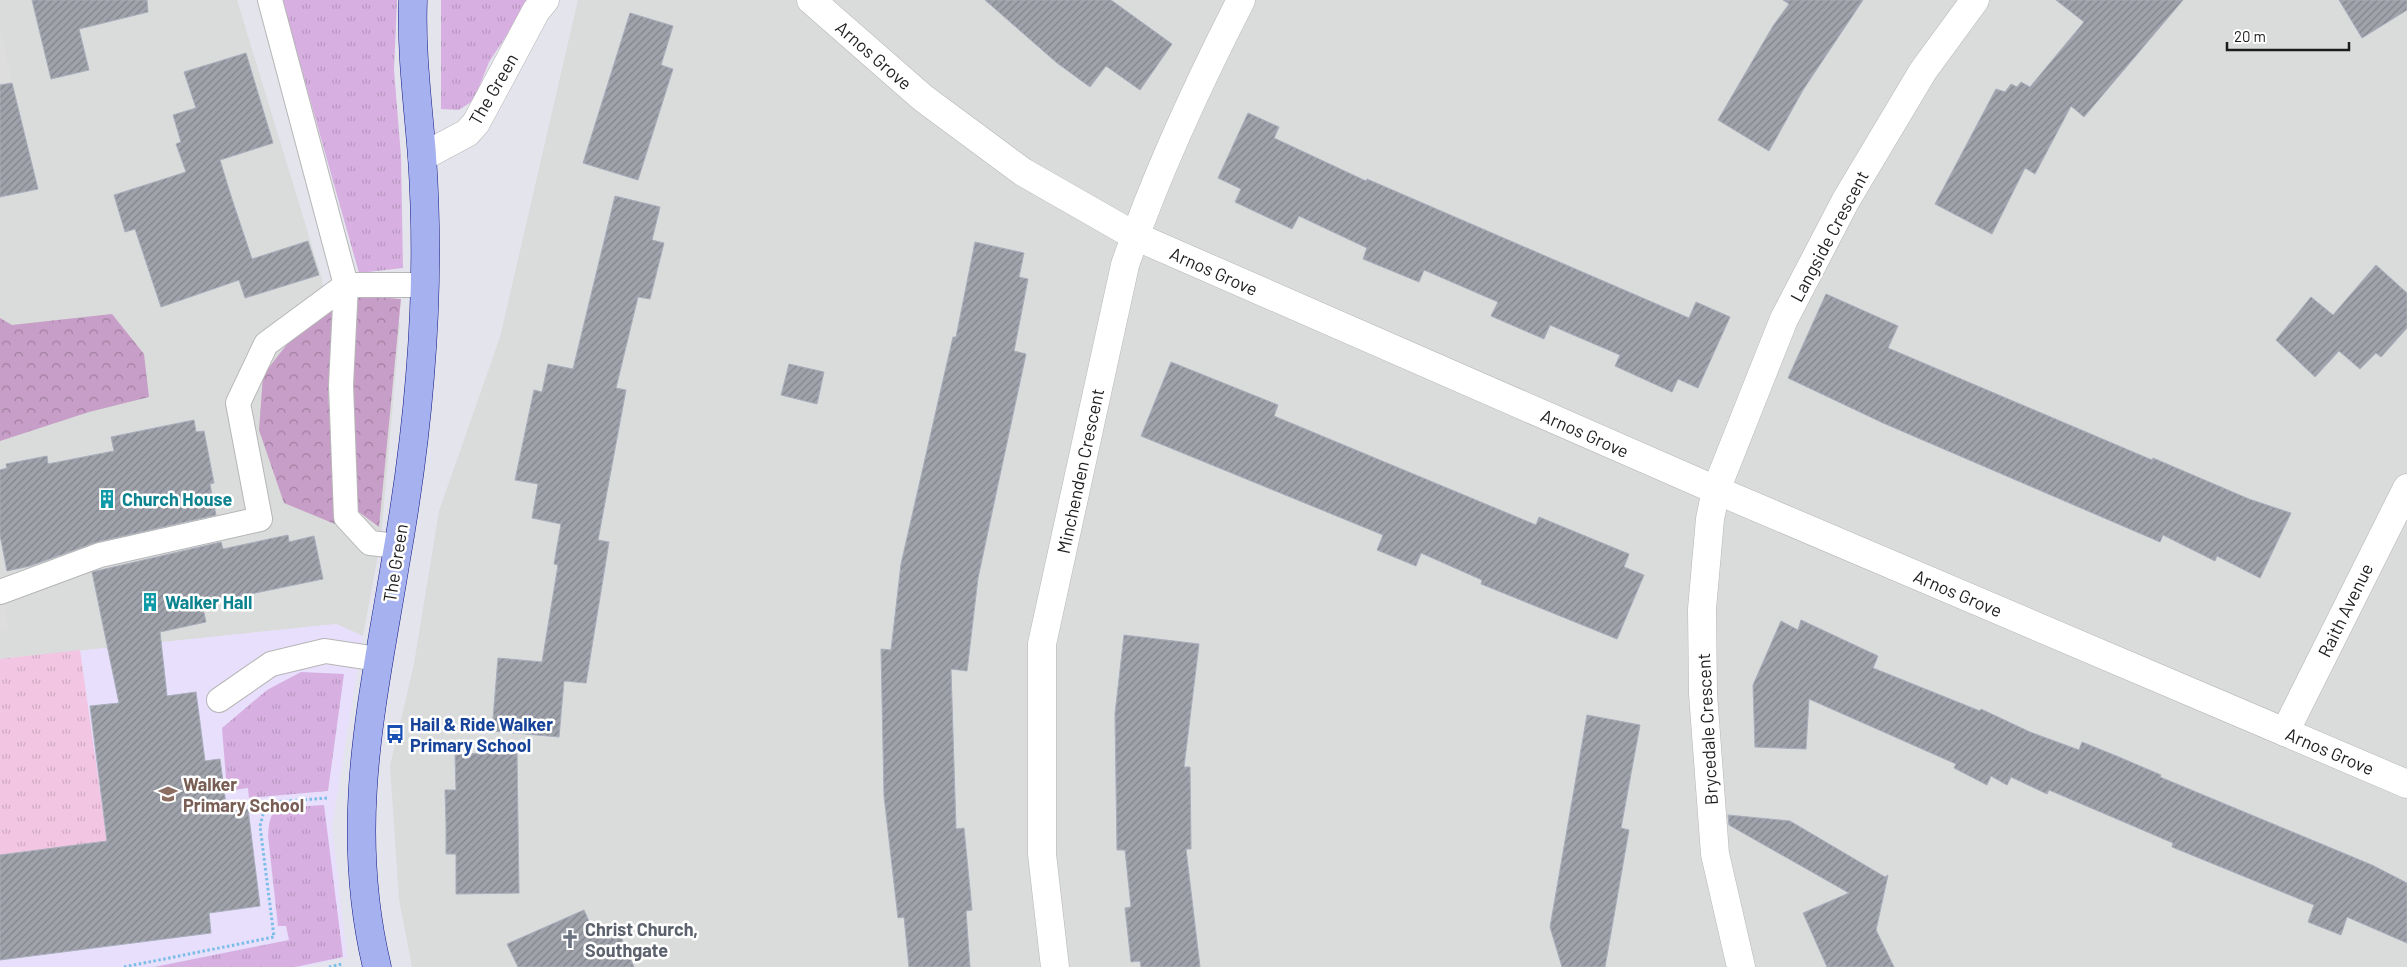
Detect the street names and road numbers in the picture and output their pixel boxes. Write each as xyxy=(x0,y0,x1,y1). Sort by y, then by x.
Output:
street label: Arnos Grove xyxy=(831,16,917,94)
street label: The Green xyxy=(464,49,522,129)
street label: Langside Crescent xyxy=(1785,167,1873,305)
street label: Arnos Grove xyxy=(1167,242,1261,300)
street label: Minchenden Crescent xyxy=(1052,386,1108,556)
street label: Arnos Grove xyxy=(1538,404,1632,462)
street label: The Green xyxy=(378,522,412,604)
street label: Raith Avenue xyxy=(2313,559,2377,661)
street label: Arnos Grove xyxy=(1910,565,2006,621)
street label: Brycedale Crescent xyxy=(1692,652,1722,806)
street label: Arnos Grove xyxy=(2282,723,2378,779)

